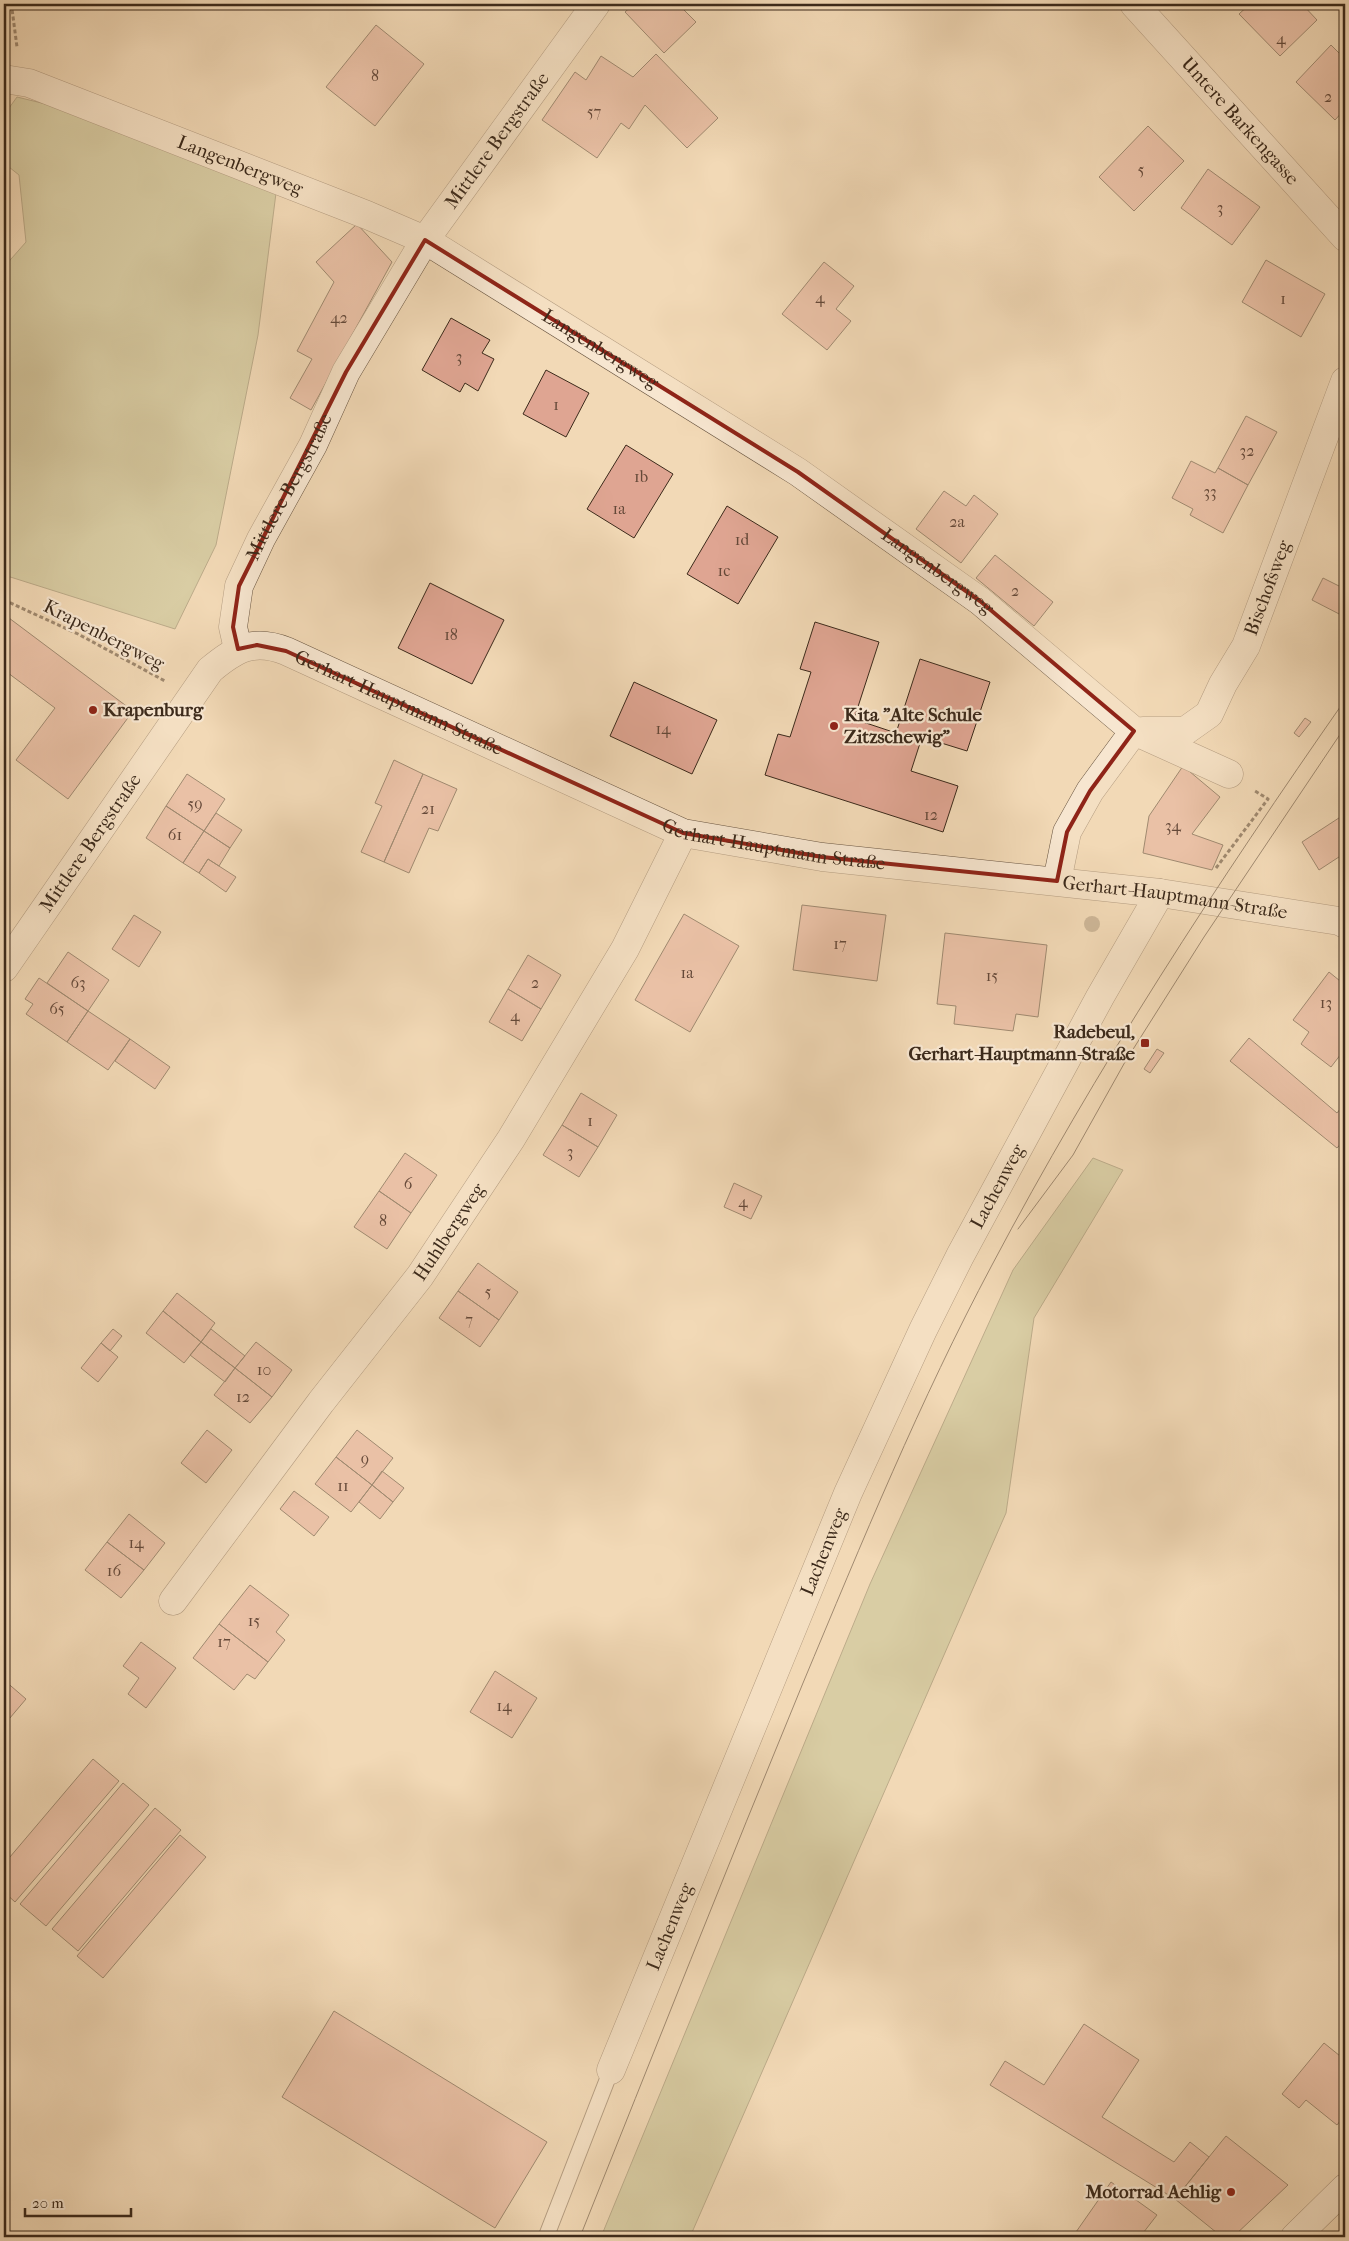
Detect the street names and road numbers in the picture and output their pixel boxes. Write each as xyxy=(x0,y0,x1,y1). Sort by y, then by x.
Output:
street label: Untere Barkengasse xyxy=(1177,53,1303,190)
street label: Mittlere Bergstraße xyxy=(440,68,554,213)
street label: Langenbergweg xyxy=(174,131,307,200)
street label: Langenbergweg xyxy=(538,305,664,394)
street label: Mittlere Bergstraße xyxy=(242,410,337,564)
street label: Langenbergweg xyxy=(877,524,999,620)
street label: Bischofsweg xyxy=(1240,536,1296,639)
street label: Krapenbergweg xyxy=(40,595,169,675)
street label: Gerhart-Hauptmann-Straße xyxy=(291,645,506,760)
street label: Mittlere Bergstraße xyxy=(35,770,146,916)
street label: Gerhart-Hauptmann-Straße xyxy=(658,814,886,875)
street label: Gerhart-Hauptmann-Straße xyxy=(1061,872,1289,924)
street label: Lachenweg xyxy=(966,1140,1030,1232)
street label: Huhlbergweg xyxy=(409,1178,490,1285)
street label: Lachenweg xyxy=(796,1504,852,1599)
street label: Lachenweg xyxy=(642,1879,698,1974)

